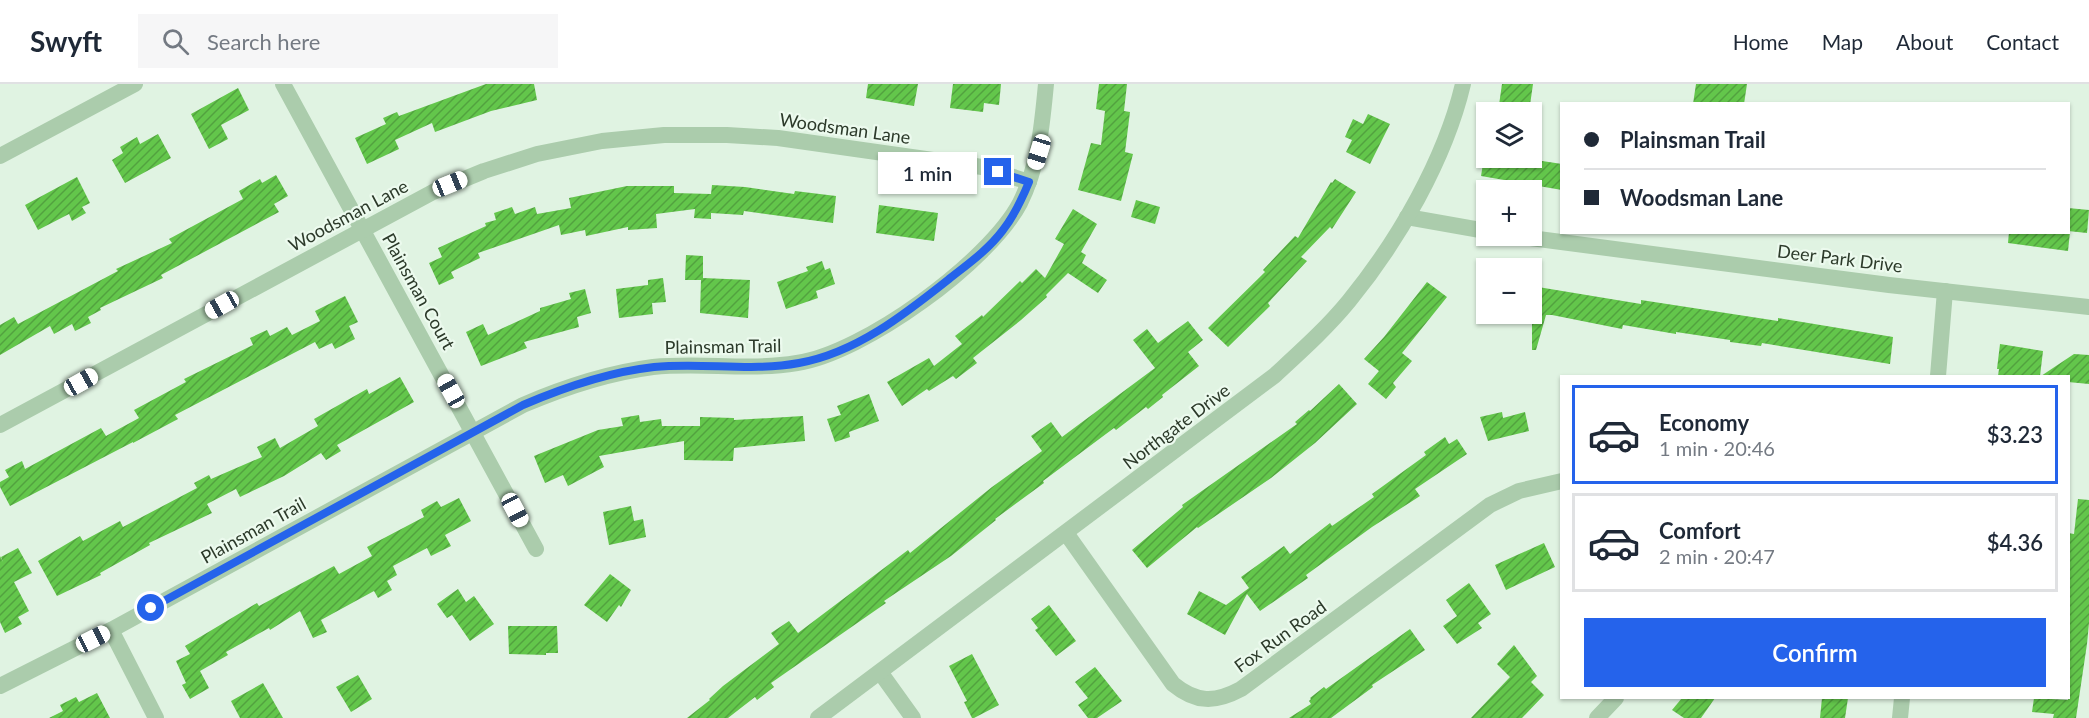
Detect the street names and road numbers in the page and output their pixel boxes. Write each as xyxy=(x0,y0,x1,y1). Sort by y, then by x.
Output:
street label: Woodsman Lane xyxy=(778,108,912,148)
street label: Woodsman Lane xyxy=(285,174,411,256)
street label: Plainsman Court xyxy=(378,229,460,353)
street label: Deer Park Drive xyxy=(1776,239,1904,277)
street label: Plainsman Trail xyxy=(665,334,781,358)
street label: Northgate Drive xyxy=(1118,379,1234,473)
street label: Plainsman Trail xyxy=(197,492,309,568)
street label: Fox Run Road xyxy=(1230,595,1330,677)

